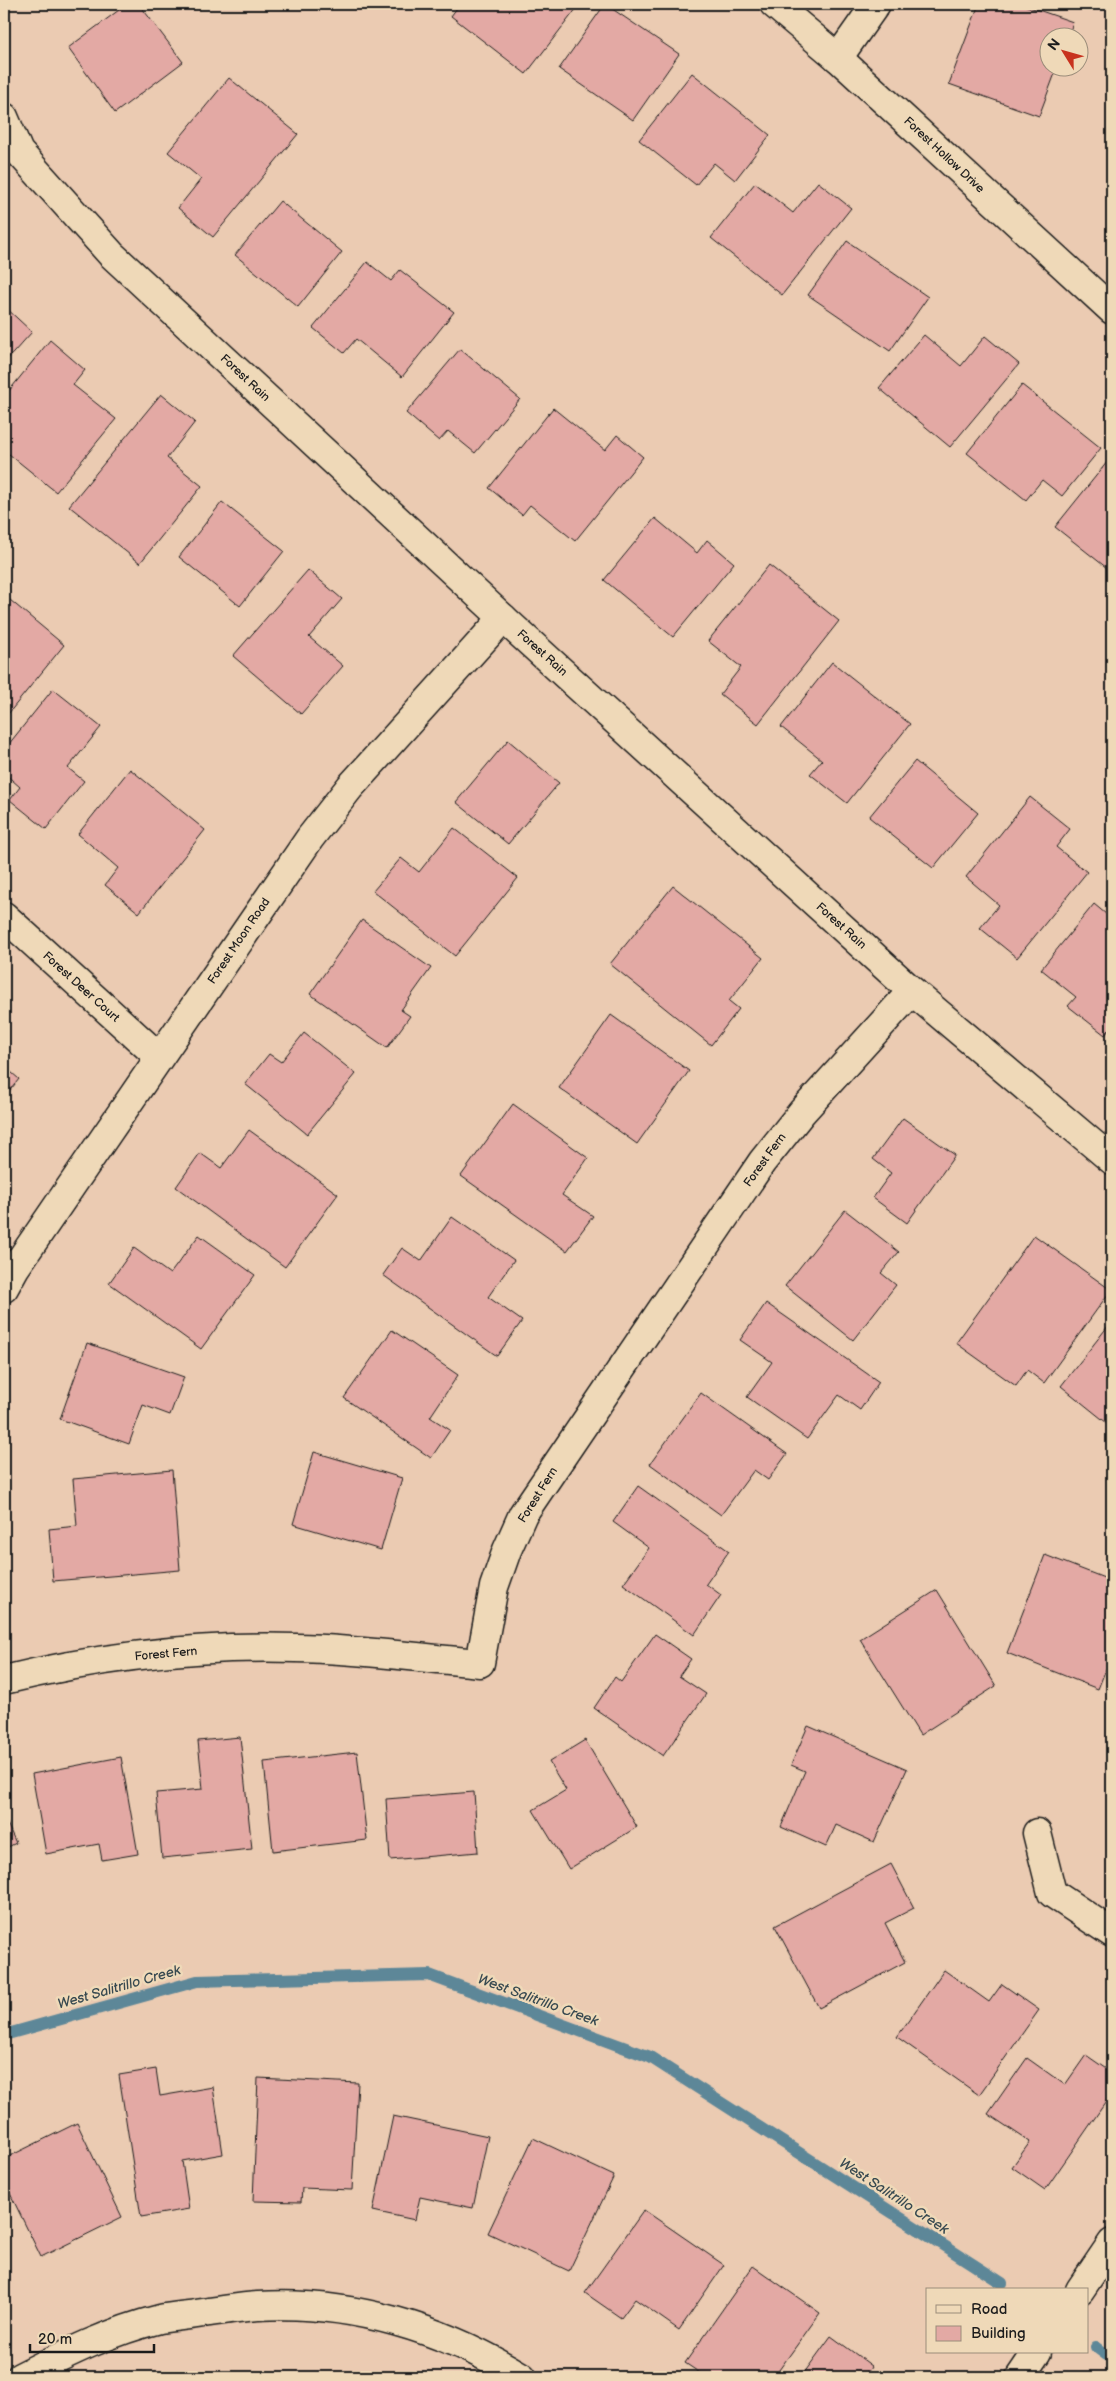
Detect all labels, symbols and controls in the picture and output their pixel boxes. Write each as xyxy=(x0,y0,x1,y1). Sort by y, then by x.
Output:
north arrow xyxy=(1038,28,1088,78)
text: N xyxy=(1044,35,1064,54)
street label: Forest Hollow Drive xyxy=(901,114,987,196)
street label: Forest Rain xyxy=(217,351,273,405)
street label: Forest Rain xyxy=(514,626,570,680)
street label: Forest Moon Road xyxy=(205,895,273,987)
street label: Forest Rain xyxy=(813,899,869,953)
street label: Forest Deer Court xyxy=(40,949,123,1026)
street label: Forest Fern xyxy=(741,1130,790,1190)
street label: Forest Fern xyxy=(515,1464,561,1526)
street label: Forest Fern xyxy=(134,1644,198,1664)
water label: West Salitrillo Creek xyxy=(56,1961,184,2013)
water label: West Salitrillo Creek xyxy=(475,1970,602,2030)
water label: West Salitrillo Creek xyxy=(836,2154,953,2238)
legend xyxy=(926,2288,1088,2354)
text: Road xyxy=(971,2300,1007,2319)
scale bar xyxy=(30,2321,154,2353)
text: Building xyxy=(971,2324,1026,2343)
text: 20 m xyxy=(38,2330,72,2349)

